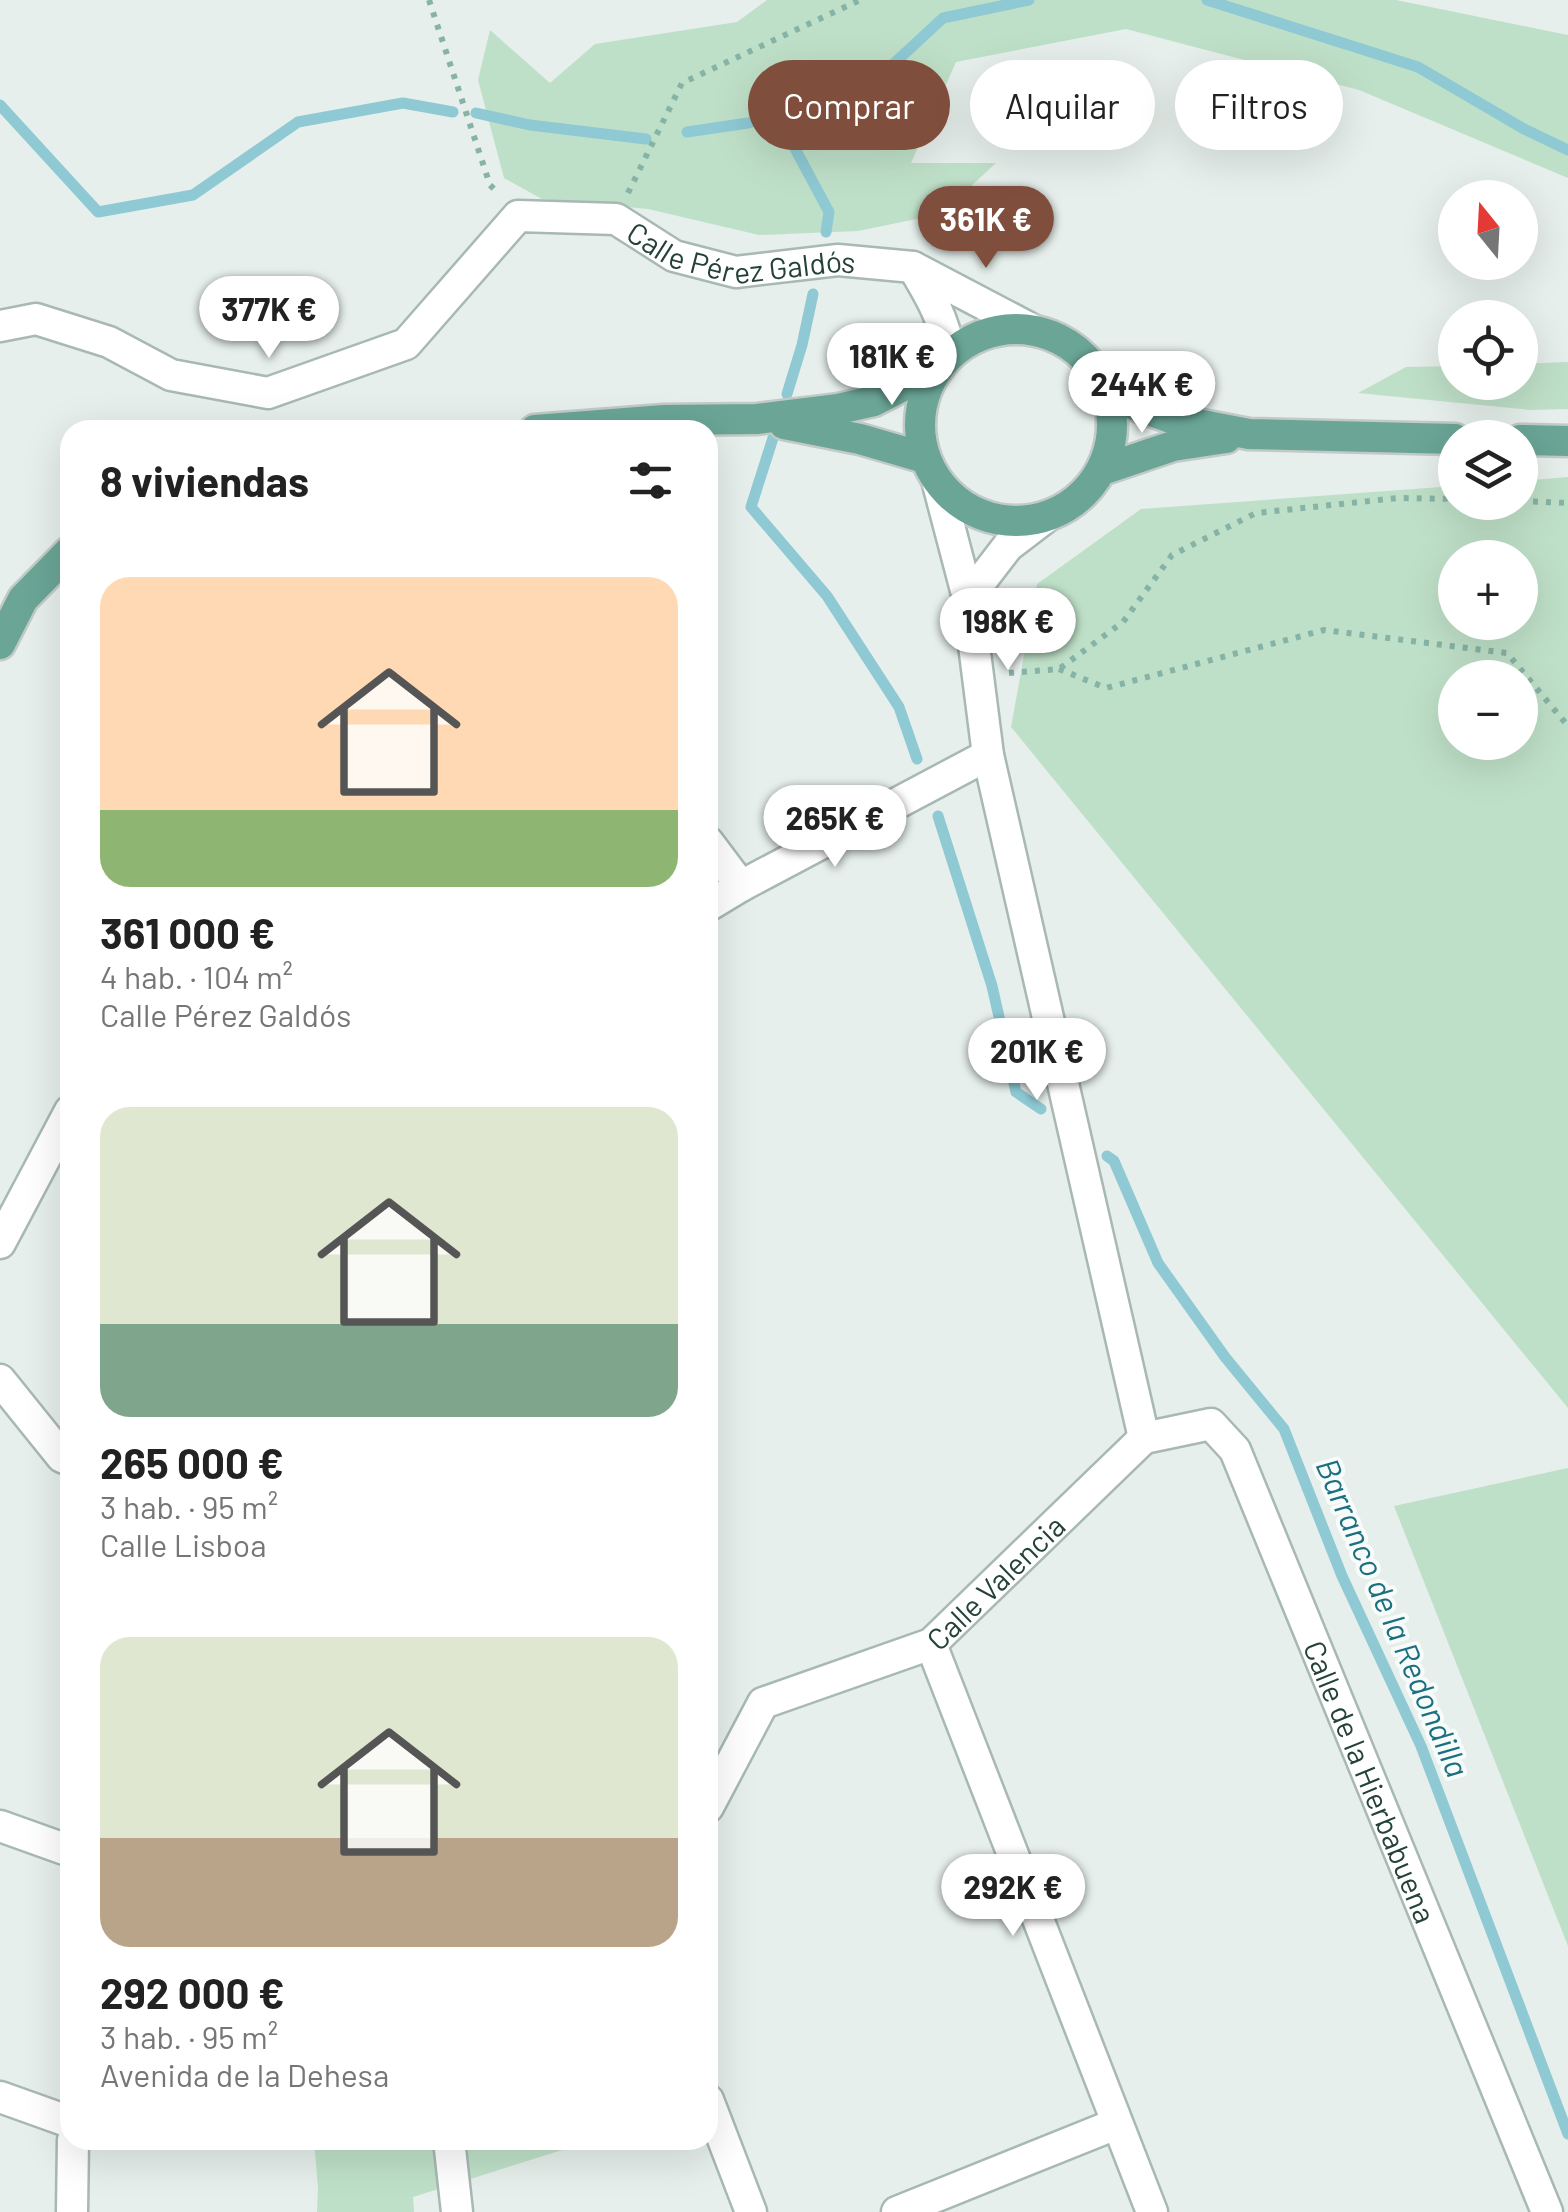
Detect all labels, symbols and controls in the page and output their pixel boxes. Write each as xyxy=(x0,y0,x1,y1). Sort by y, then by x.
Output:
chip: Comprar xyxy=(748,60,950,150)
chip: Alquilar xyxy=(970,60,1155,150)
chip: Filtros xyxy=(1175,60,1343,150)
north arrow xyxy=(1438,180,1538,280)
map controls xyxy=(1438,180,1538,760)
pin: 361K € xyxy=(905,186,1067,271)
text: 361K € xyxy=(940,199,1032,237)
street label: Calle Pérez Galdós xyxy=(621,213,857,290)
pin: 377K € xyxy=(188,276,350,361)
text: 377K € xyxy=(221,289,317,327)
button: locate xyxy=(1438,300,1538,400)
pin: 181K € xyxy=(811,323,973,408)
text: 181K € xyxy=(849,336,935,374)
pin: 244K € xyxy=(1061,351,1223,436)
text: 244K € xyxy=(1090,364,1194,402)
button: layers xyxy=(1438,420,1538,520)
icon: filters xyxy=(623,453,678,508)
text: 8 viviendas xyxy=(100,455,309,505)
button: + xyxy=(1438,540,1538,640)
pin: 198K € xyxy=(927,588,1089,673)
text: 198K € xyxy=(962,601,1054,639)
icon: home xyxy=(299,642,479,822)
button: − xyxy=(1438,660,1538,760)
pin: 265K € xyxy=(754,785,916,870)
text: 265K € xyxy=(785,798,885,836)
text: 361 000 € xyxy=(100,907,275,957)
text: 4 hab. · 104 m² xyxy=(100,957,293,995)
text: Calle Pérez Galdós xyxy=(100,995,351,1033)
pin: 201K € xyxy=(956,1018,1118,1103)
text: 201K € xyxy=(990,1031,1084,1069)
icon: home xyxy=(299,1172,479,1352)
text: 265 000 € xyxy=(100,1437,284,1487)
water label: Barranco de la Redondilla xyxy=(1310,1452,1478,1782)
text: 3 hab. · 95 m² xyxy=(100,1487,278,1525)
street label: Calle Valencia xyxy=(919,1507,1072,1657)
text: Calle Lisboa xyxy=(100,1525,267,1563)
street label: Calle de la Hierbabuena xyxy=(1297,1635,1445,1928)
icon: home xyxy=(299,1702,479,1882)
pin: 292K € xyxy=(932,1854,1094,1939)
text: 292K € xyxy=(963,1867,1063,1905)
text: 292 000 € xyxy=(100,1967,285,2017)
text: 3 hab. · 95 m² xyxy=(100,2017,278,2055)
text: Avenida de la Dehesa xyxy=(100,2055,389,2093)

